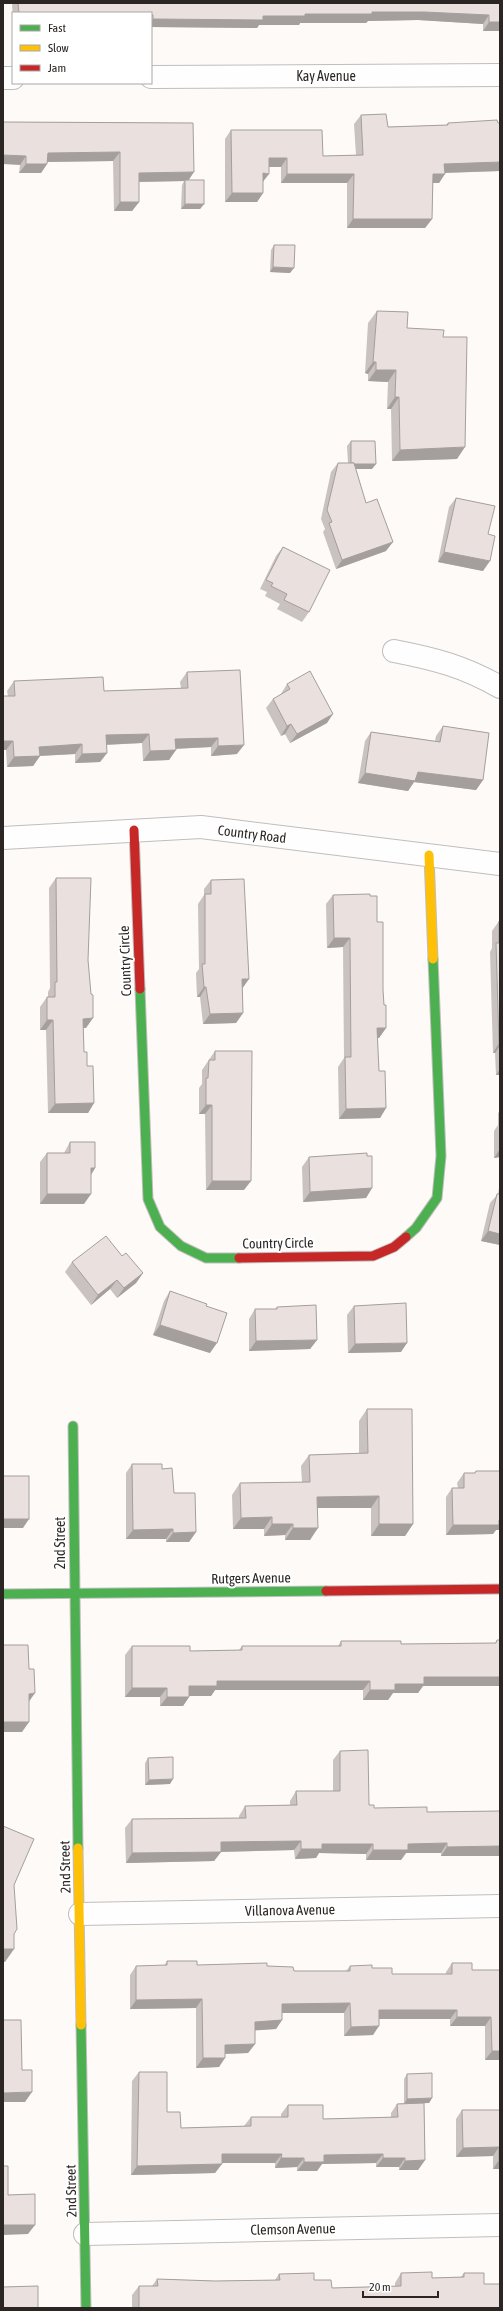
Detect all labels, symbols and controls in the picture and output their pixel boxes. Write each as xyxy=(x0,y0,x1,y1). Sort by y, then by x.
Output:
legend xyxy=(12,12,152,84)
text: Fast xyxy=(48,21,66,35)
text: Slow xyxy=(48,41,69,55)
text: Jam xyxy=(48,61,66,75)
street label: Kay Avenue xyxy=(296,68,356,84)
street label: Country Road xyxy=(217,822,287,846)
street label: Country Circle xyxy=(116,925,134,997)
street label: Country Circle xyxy=(242,1234,314,1252)
street label: 2nd Street xyxy=(52,1517,68,1569)
street label: Rutgers Avenue xyxy=(211,1569,291,1587)
street label: 2nd Street xyxy=(57,1841,73,1893)
street label: Villanova Avenue xyxy=(245,1901,335,1919)
street label: 2nd Street xyxy=(63,2165,79,2217)
street label: Clemson Avenue xyxy=(250,2220,336,2238)
scale bar xyxy=(363,2273,438,2299)
text: 20 m xyxy=(369,2280,391,2294)

